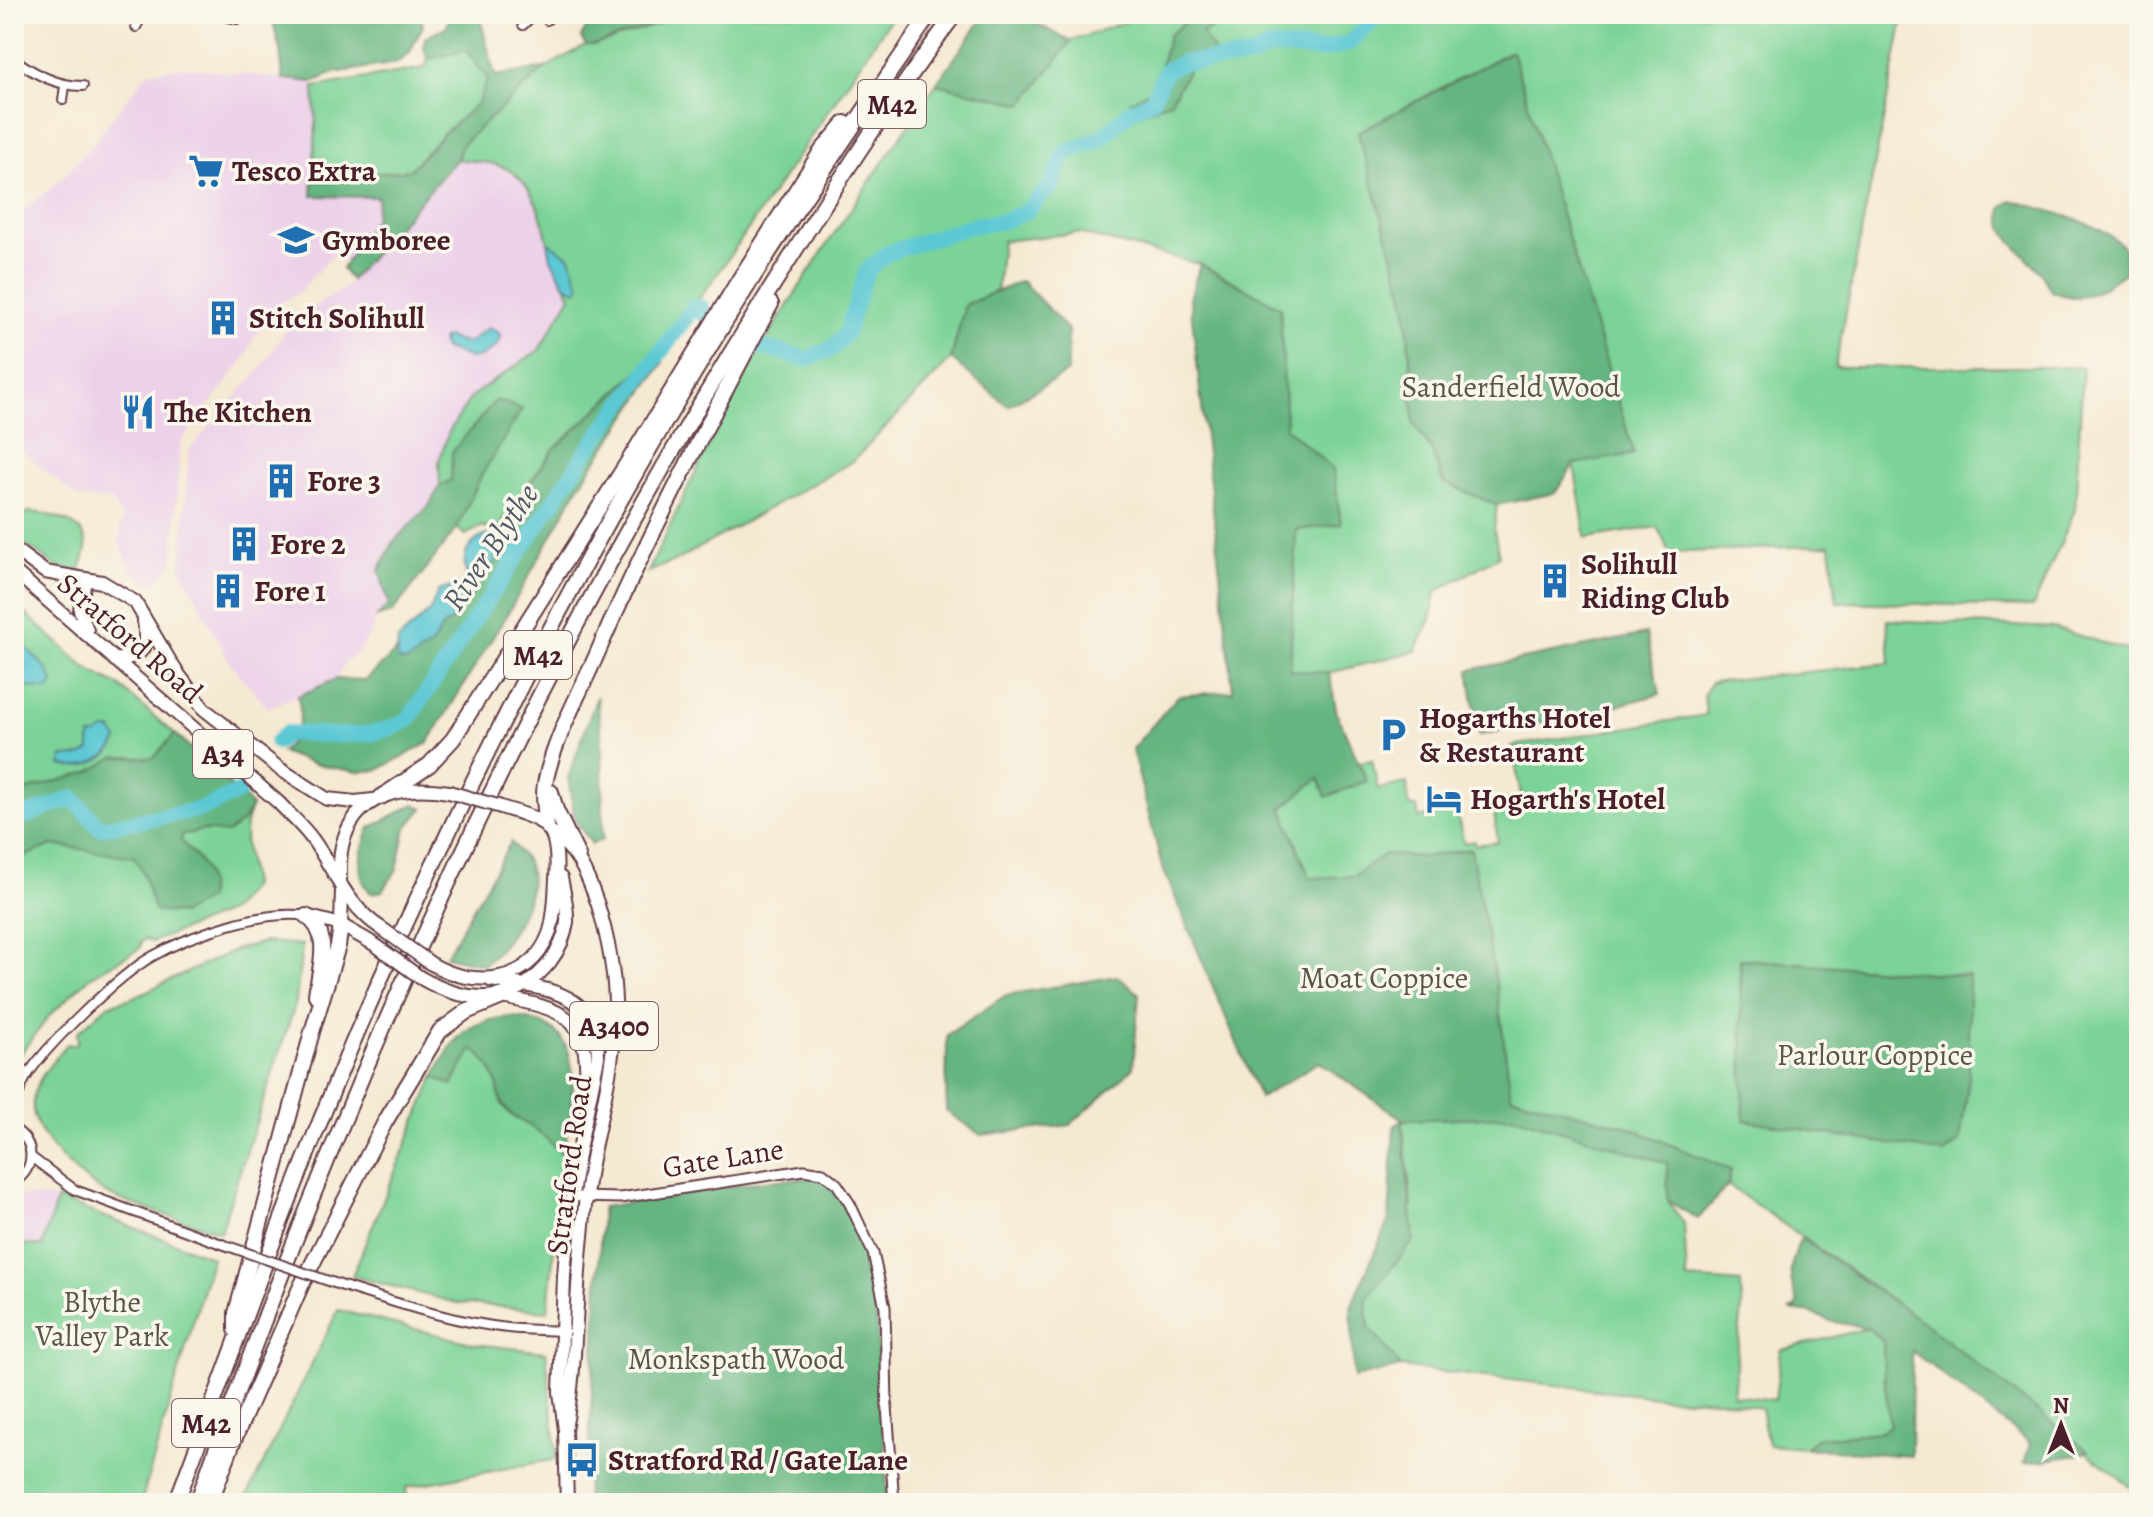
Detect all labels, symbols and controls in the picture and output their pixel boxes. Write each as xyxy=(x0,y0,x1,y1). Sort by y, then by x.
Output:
road number: M42 xyxy=(858,80,926,128)
place label: Tesco Extra xyxy=(232,151,377,191)
supermarket icon: Tesco Extra xyxy=(187,152,225,190)
place label: Gymboree xyxy=(322,220,451,260)
school or university icon: Gymboree xyxy=(277,221,315,259)
place label: Stitch Solihull xyxy=(249,298,425,338)
building icon: Stitch Solihull xyxy=(204,299,242,337)
park label: Sanderfield Wood xyxy=(1402,367,1621,407)
place label: The Kitchen xyxy=(164,392,312,432)
restaurant icon: The Kitchen xyxy=(119,393,157,431)
place label: Fore 3 xyxy=(307,461,381,501)
building icon: Fore 3 xyxy=(262,462,300,500)
water label: River Blythe xyxy=(431,475,549,619)
place label: Fore 2 xyxy=(270,524,346,564)
building icon: Fore 2 xyxy=(225,525,263,563)
place label: Solihull Riding Club xyxy=(1581,544,1729,618)
building icon: Solihull Riding Club xyxy=(1536,562,1574,600)
street label: Stratford Road xyxy=(49,564,212,713)
place label: Fore 1 xyxy=(254,571,326,611)
building icon: Fore 1 xyxy=(209,572,247,610)
road number: M42 xyxy=(504,631,572,679)
place label: Hogarths Hotel & Restaurant xyxy=(1419,698,1611,772)
parking icon: Hogarths Hotel & Restaurant xyxy=(1374,716,1412,754)
road number: A34 xyxy=(193,730,253,778)
place label: Hogarth's Hotel xyxy=(1470,779,1665,819)
hotel icon: Hogarth's Hotel xyxy=(1425,780,1463,818)
park label: Moat Coppice xyxy=(1300,958,1468,998)
road number: A3400 xyxy=(570,1002,658,1050)
park label: Parlour Coppice xyxy=(1777,1035,1973,1075)
street label: Stratford Road xyxy=(537,1072,602,1257)
street label: Gate Lane xyxy=(660,1129,786,1187)
park label: Blythe Valley Park xyxy=(34,1282,169,1356)
park label: Monkspath Wood xyxy=(628,1339,845,1379)
north arrow xyxy=(2021,1385,2101,1465)
text: N xyxy=(2053,1391,2069,1421)
road number: M42 xyxy=(172,1399,240,1447)
place label: Stratford Rd / Gate Lane xyxy=(608,1440,908,1480)
bus stop icon: Stratford Rd / Gate Lane xyxy=(563,1441,601,1479)

